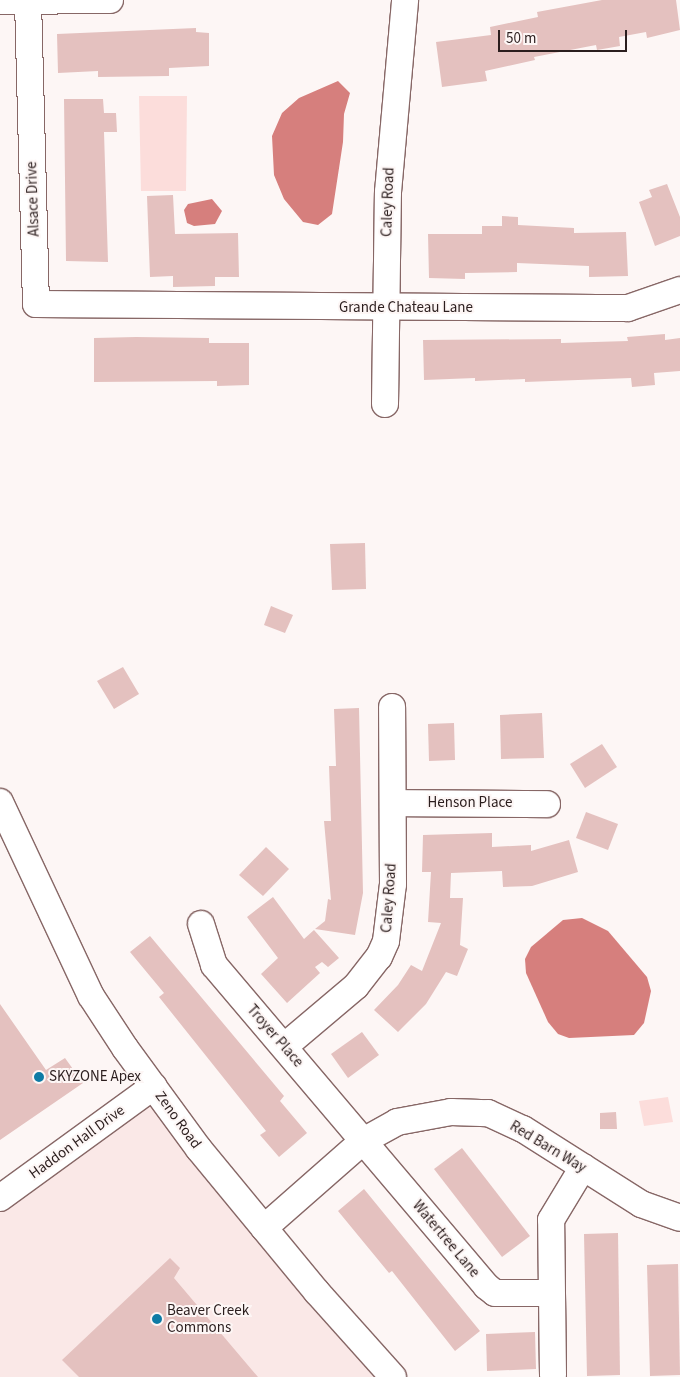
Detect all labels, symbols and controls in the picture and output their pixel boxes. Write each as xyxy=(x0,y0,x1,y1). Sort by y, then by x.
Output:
scale bar xyxy=(500,20,629,52)
text: 50 m xyxy=(506,28,536,49)
street label: Alsace Drive xyxy=(23,161,43,237)
street label: Caley Road xyxy=(378,167,398,237)
street label: Grande Chateau Lane xyxy=(339,299,473,317)
street label: Henson Place xyxy=(428,794,512,812)
street label: Caley Road xyxy=(378,863,400,933)
street label: Troyer Place xyxy=(243,1001,307,1071)
place label: SKYZONE Apex xyxy=(49,1068,141,1086)
marker: SKYZONE Apex xyxy=(33,1071,45,1083)
street label: Zeno Road xyxy=(151,1088,205,1152)
street label: Haddon Hall Drive xyxy=(26,1101,128,1183)
street label: Red Barn Way xyxy=(506,1117,590,1177)
street label: Watertree Lane xyxy=(409,1197,483,1281)
place label: Beaver Creek Commons xyxy=(167,1301,249,1336)
marker: Beaver Creek Commons xyxy=(151,1313,163,1325)

